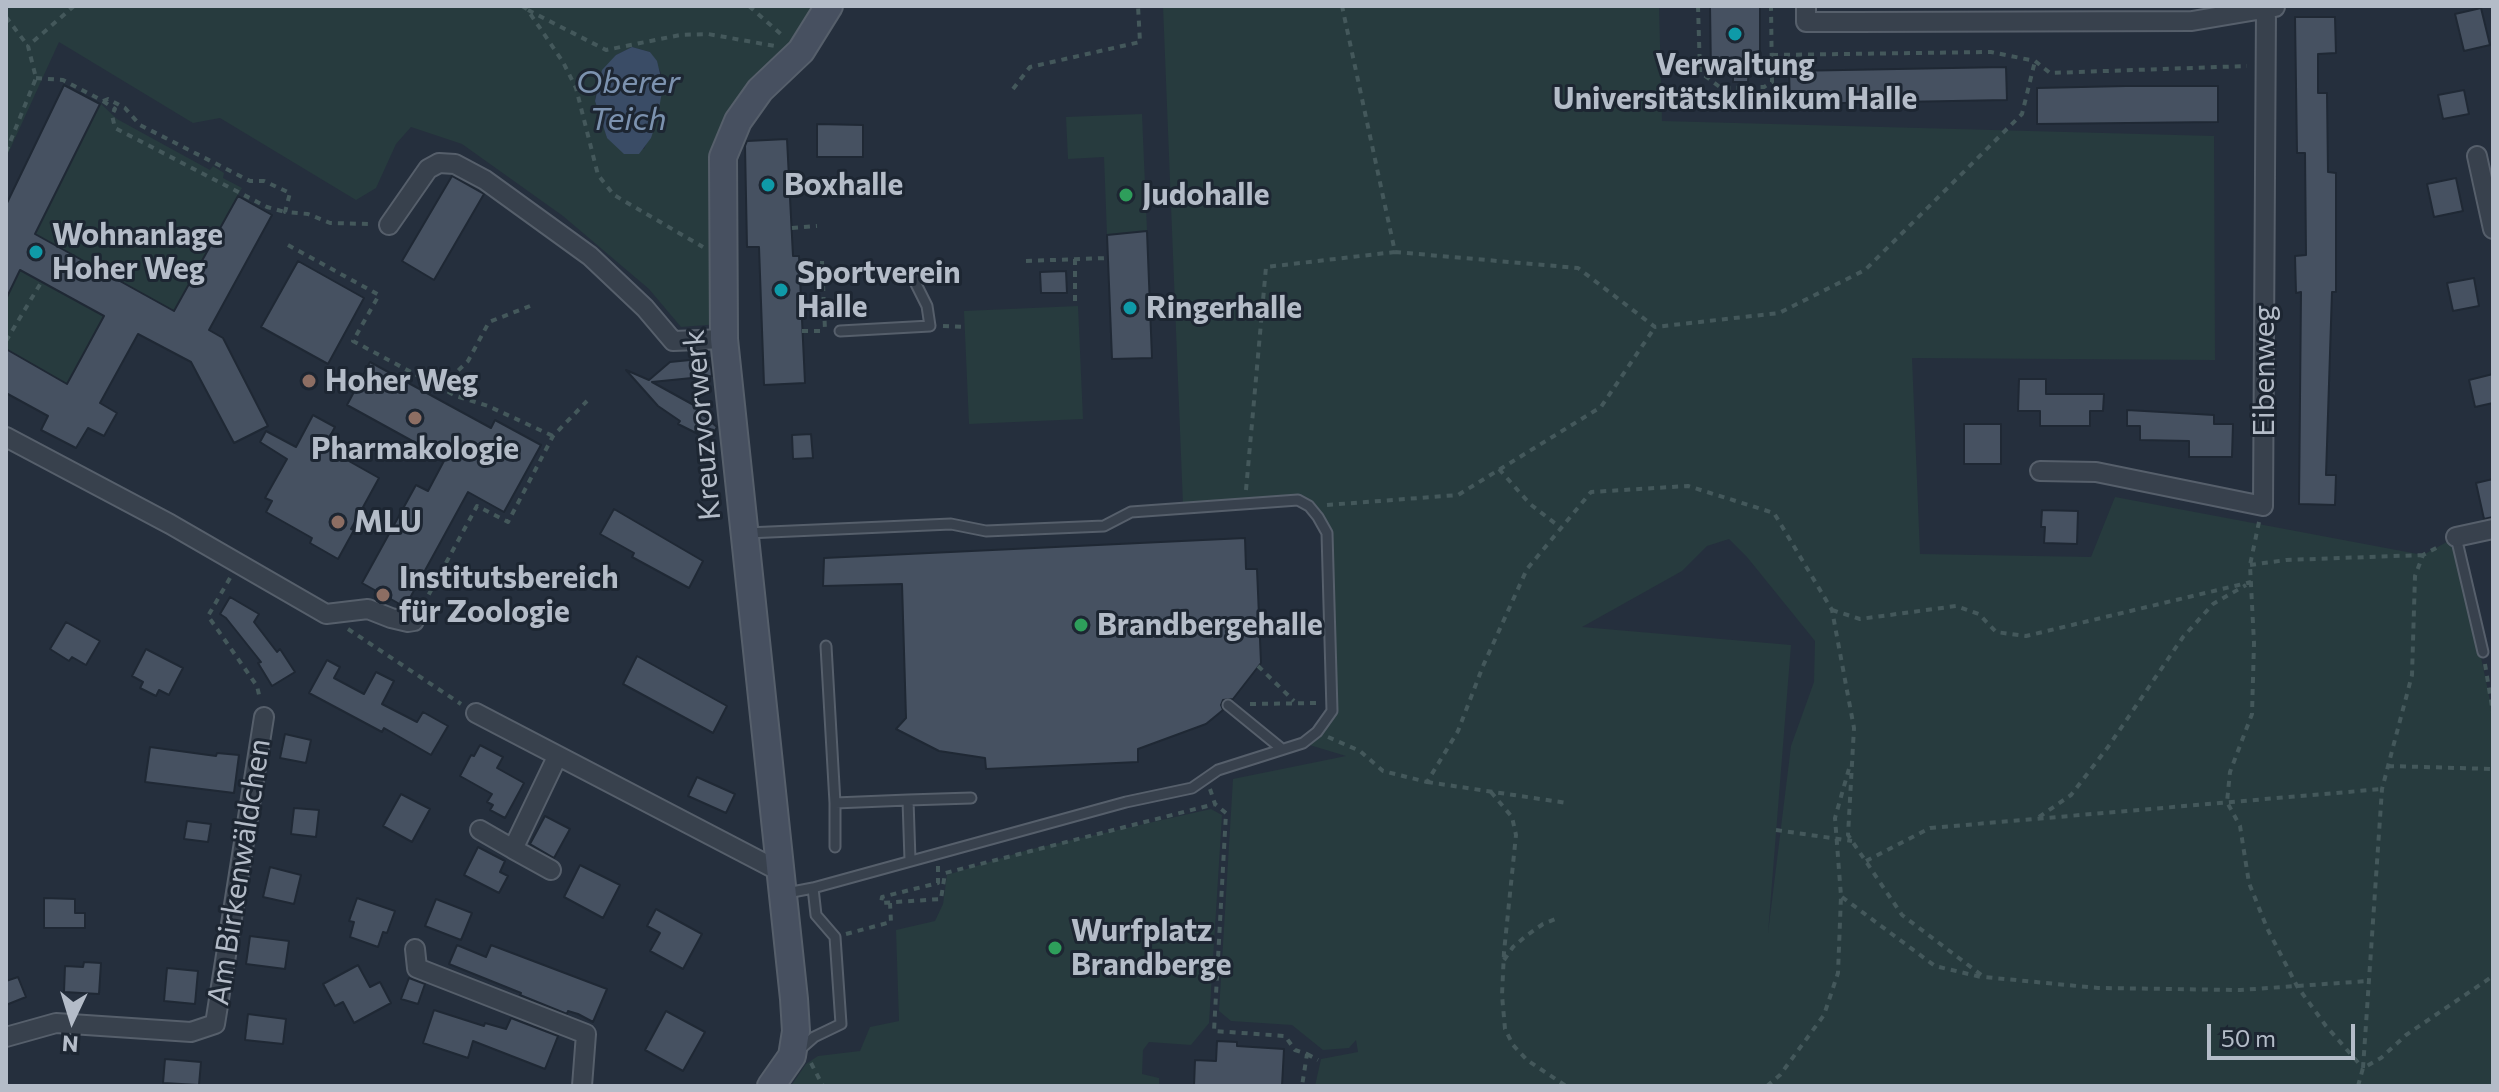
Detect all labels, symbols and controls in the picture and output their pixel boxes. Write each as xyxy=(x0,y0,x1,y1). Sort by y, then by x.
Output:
marker: Verwaltung Universitätsklinikum Halle xyxy=(1726,25,1744,43)
place label: Verwaltung Universitätsklinikum Halle xyxy=(1553,47,1917,118)
water label: Oberer Teich xyxy=(576,63,680,138)
place label: Boxhalle xyxy=(784,167,903,203)
marker: Boxhalle xyxy=(759,176,777,194)
place label: Judohalle xyxy=(1142,177,1269,213)
marker: Judohalle xyxy=(1117,186,1135,204)
place label: Wohnanlage Hoher Weg xyxy=(52,217,223,288)
marker: Wohnanlage Hoher Weg xyxy=(27,243,45,261)
place label: Sportverein Halle xyxy=(797,255,961,326)
marker: Sportverein Halle xyxy=(772,281,790,299)
place label: Ringerhalle xyxy=(1146,290,1302,326)
marker: Ringerhalle xyxy=(1121,299,1139,317)
street label: Eibenweg xyxy=(2246,305,2282,437)
street label: Kreuzvorwerk xyxy=(676,328,728,522)
place label: Hoher Weg xyxy=(325,363,478,399)
marker: Hoher Weg xyxy=(300,372,318,390)
marker: Pharmakologie xyxy=(406,409,424,427)
place label: Pharmakologie xyxy=(311,431,519,467)
place label: MLU xyxy=(354,504,422,540)
marker: MLU xyxy=(329,513,347,531)
place label: Institutsbereich für Zoologie xyxy=(399,560,619,630)
marker: Institutsbereich für Zoologie xyxy=(374,586,392,604)
place label: Brandbergehalle xyxy=(1097,607,1323,643)
marker: Brandbergehalle xyxy=(1072,616,1090,634)
street label: Am Birkenwäldchen xyxy=(200,736,278,1008)
place label: Wurfplatz Brandberge xyxy=(1071,913,1232,984)
marker: Wurfplatz Brandberge xyxy=(1046,939,1064,957)
north arrow xyxy=(32,980,112,1060)
scale bar xyxy=(2211,1008,2359,1058)
text: 50 m xyxy=(2221,1023,2276,1052)
text: N xyxy=(61,1030,79,1058)

